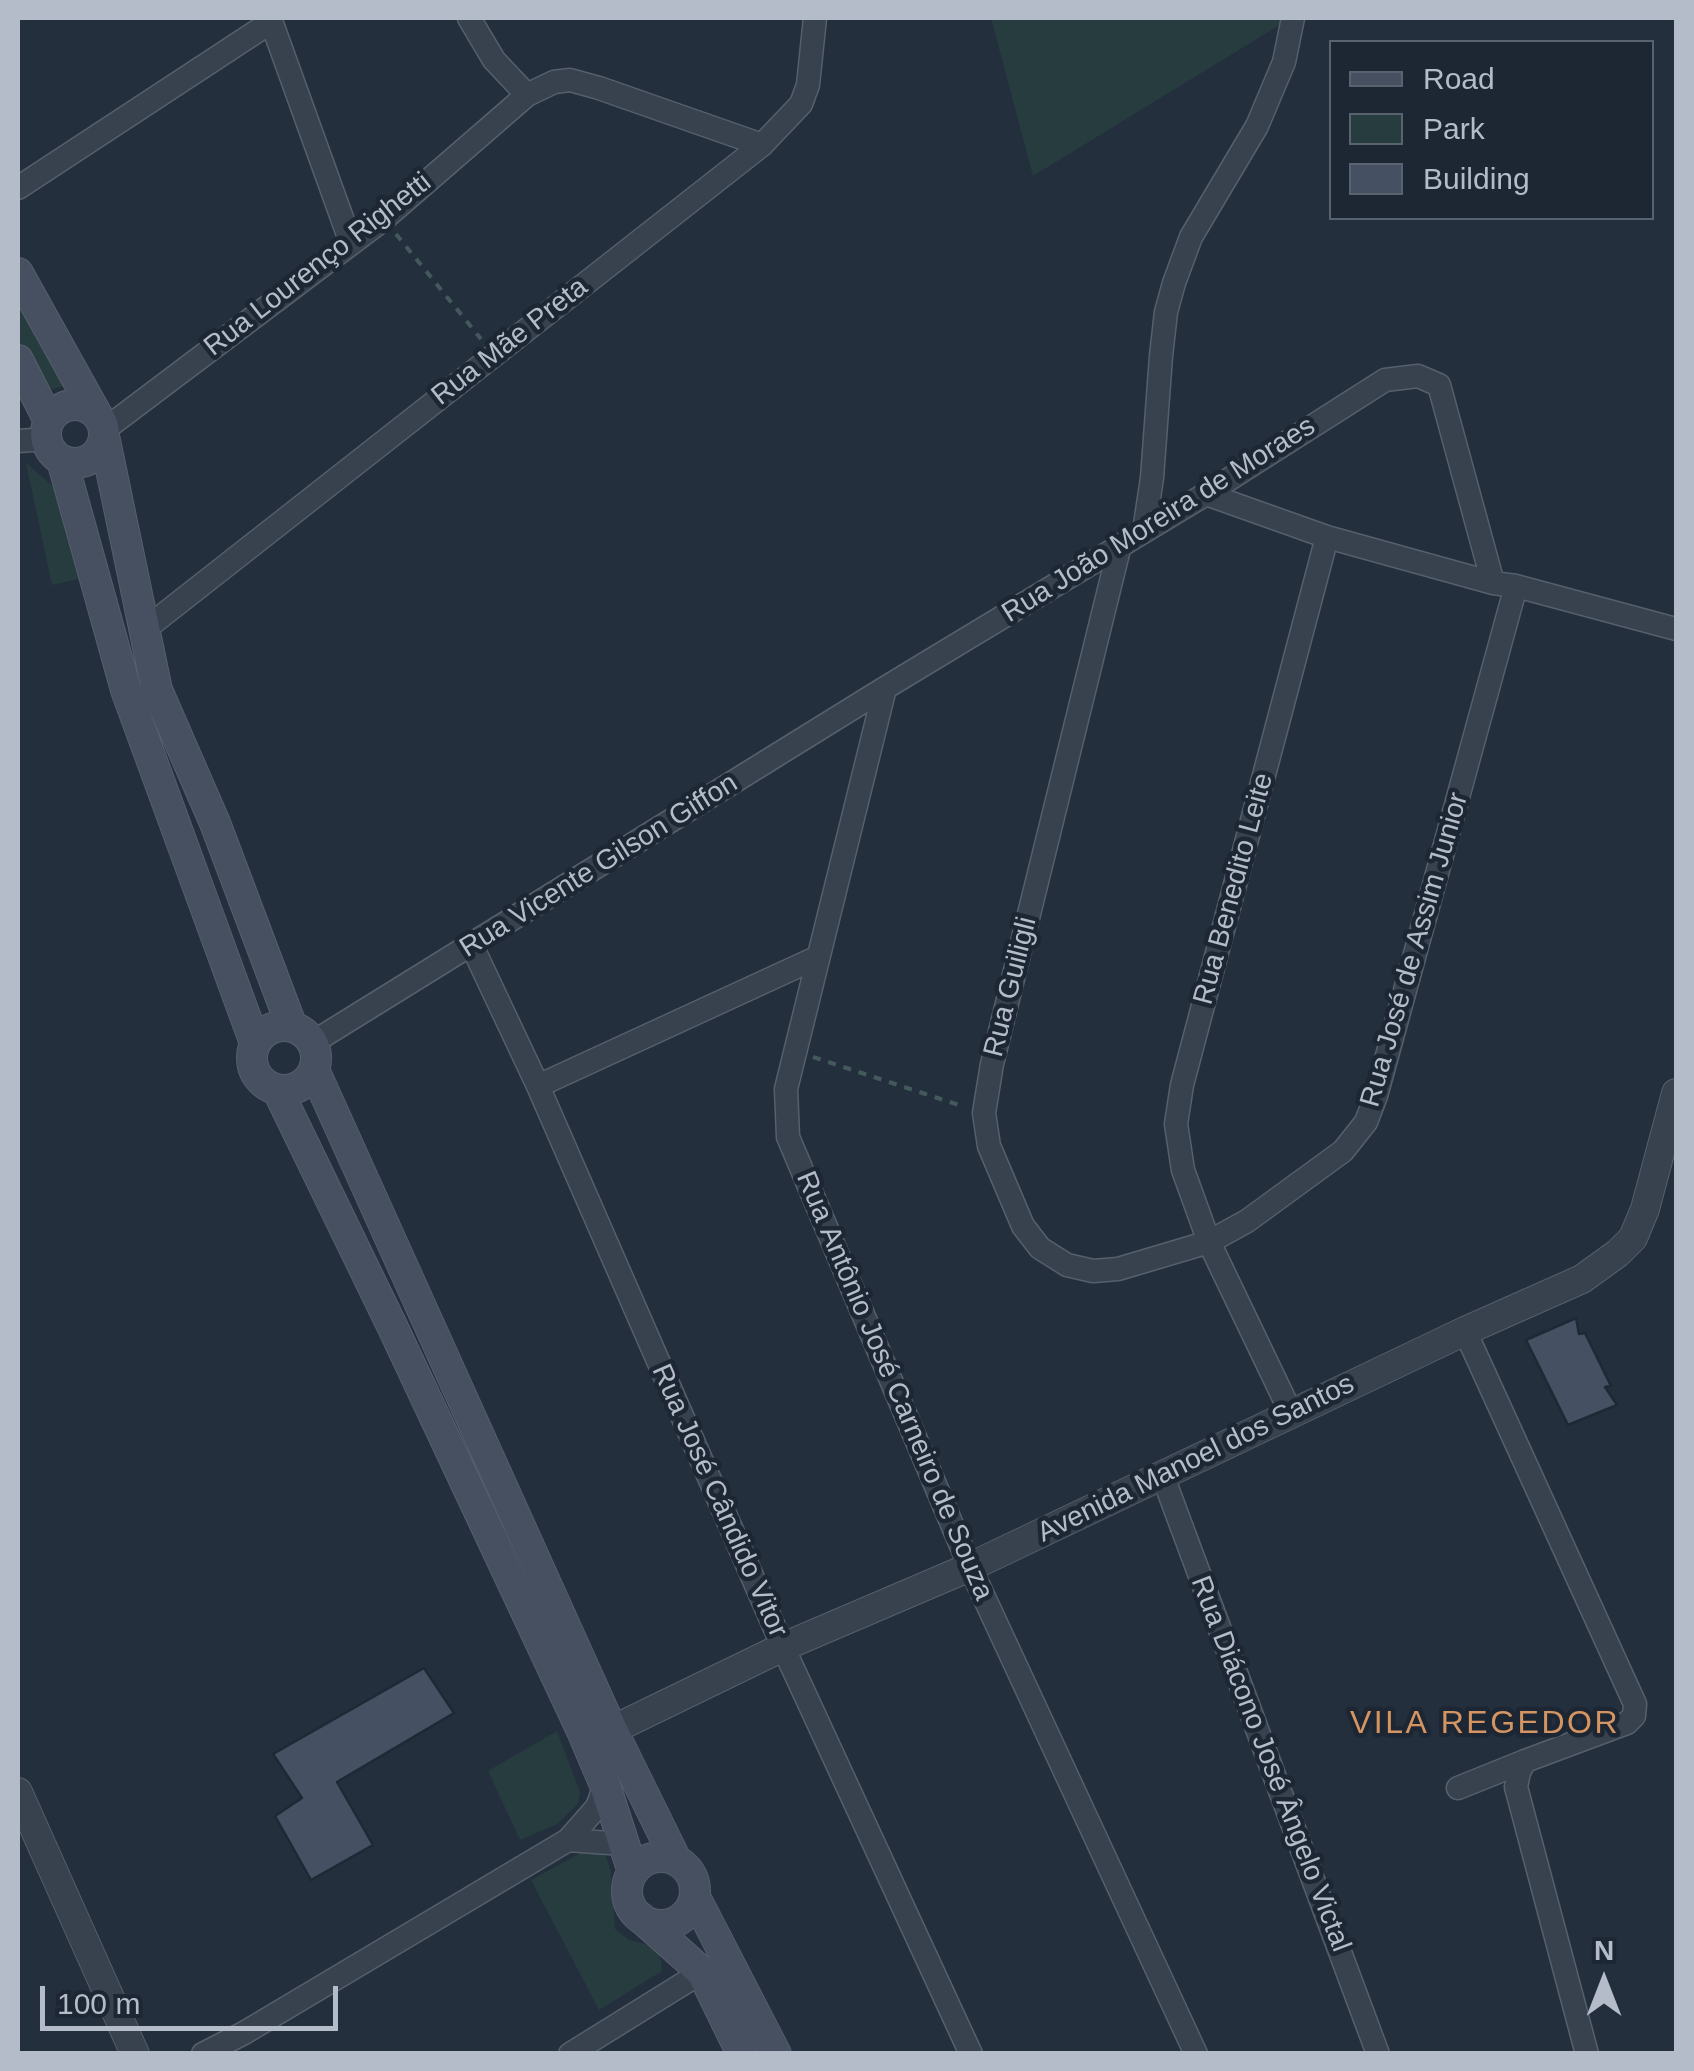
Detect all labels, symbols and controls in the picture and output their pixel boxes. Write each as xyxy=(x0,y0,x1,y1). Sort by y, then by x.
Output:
legend xyxy=(1329,40,1654,220)
text: Road xyxy=(1423,62,1495,95)
text: Park xyxy=(1423,112,1485,145)
text: Building xyxy=(1423,162,1530,195)
street label: Rua Lourenço Righetti xyxy=(198,166,438,364)
street label: Rua Mãe Preta xyxy=(425,271,595,413)
street label: Rua João Moreira de Moraes xyxy=(996,410,1322,630)
street label: Rua Vicente Gilson Giffon xyxy=(454,767,744,965)
street label: Rua Benedito Leite xyxy=(1187,770,1281,1008)
street label: Rua José de Assim Junior xyxy=(1354,789,1476,1111)
street label: Rua Guiligli xyxy=(977,913,1045,1061)
street label: Rua Antônio José Carneiro de Souza xyxy=(788,1167,1000,1605)
street label: Rua José Cândido Vitor xyxy=(644,1359,794,1643)
street label: Avenida Manoel dos Santos xyxy=(1032,1368,1360,1550)
street label: Rua Diácono José Ângelo Victal xyxy=(1183,1571,1357,1957)
district label: VILA REGEDOR xyxy=(1350,1705,1620,1743)
north arrow xyxy=(1554,1931,1654,2031)
text: N xyxy=(1594,1935,1614,1966)
scale bar xyxy=(45,1966,342,2028)
text: 100 m xyxy=(57,1987,140,2020)

